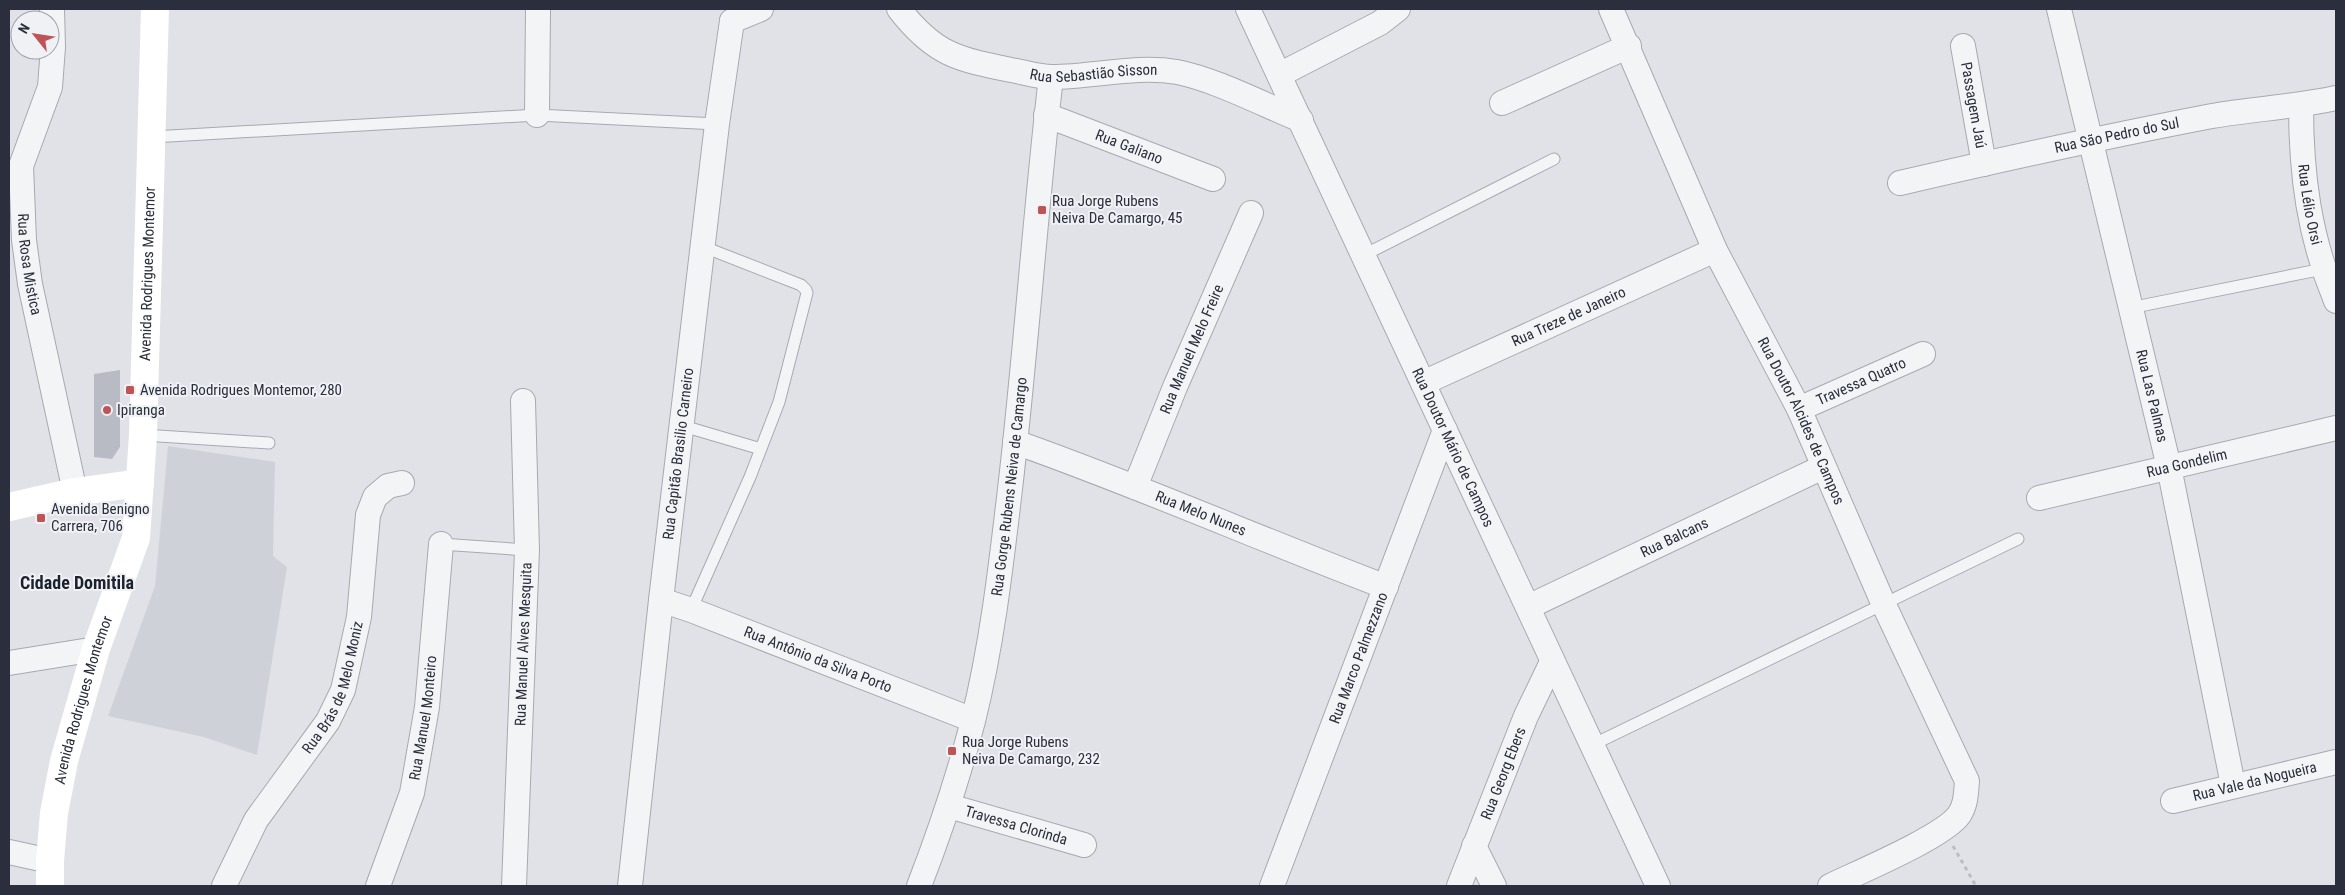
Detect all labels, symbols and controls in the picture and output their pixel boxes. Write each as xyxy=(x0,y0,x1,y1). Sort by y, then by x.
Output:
north arrow xyxy=(10,10,60,60)
text: N xyxy=(15,21,33,36)
street label: Rua Sebastião Sisson xyxy=(1028,61,1158,86)
street label: Passagem Jaú xyxy=(1957,61,1990,150)
street label: Rua São Pedro do Sul xyxy=(2053,114,2181,157)
street label: Rua Galiano xyxy=(1093,126,1165,168)
street label: Rua Lélio Orsi xyxy=(2294,163,2326,247)
street label: Avenida Rodrigues Montemor xyxy=(136,186,159,361)
place label: Rua Jorge Rubens Neiva De Camargo, 45 xyxy=(1052,192,1182,227)
marker: Rua Jorge Rubens Neiva De Camargo, 45 xyxy=(1036,204,1048,216)
street label: Rua Rosa Mistica xyxy=(14,213,45,317)
street label: Rua Manuel Melo Freire xyxy=(1156,282,1228,417)
street label: Rua Treze de Janeiro xyxy=(1509,283,1628,350)
street label: Rua Doutor Alcides de Campos xyxy=(1754,334,1848,507)
street label: Rua Las Palmas xyxy=(2132,348,2172,444)
street label: Travessa Quatro xyxy=(1814,354,1909,409)
street label: Rua Doutor Mário de Campos xyxy=(1408,365,1498,530)
street label: Rua Capitão Brasilio Carneiro xyxy=(659,367,697,541)
street label: Rua Gorge Rubens Neiva de Camargo xyxy=(988,377,1031,597)
place label: Avenida Rodrigues Montemor, 280 xyxy=(140,381,342,399)
marker: Avenida Rodrigues Montemor, 280 xyxy=(124,384,136,396)
place label: Ipiranga xyxy=(117,401,165,419)
marker: Ipiranga xyxy=(101,404,113,416)
street label: Rua Gondelim xyxy=(2145,445,2229,481)
street label: Rua Melo Nunes xyxy=(1153,487,1249,540)
place label: Avenida Benigno Carrera, 706 xyxy=(51,500,150,535)
marker: Avenida Benigno Carrera, 706 xyxy=(35,512,47,524)
street label: Rua Balcans xyxy=(1638,514,1711,561)
street label: Rua Manuel Alves Mesquita xyxy=(511,562,536,726)
district label: Cidade Domitila xyxy=(20,572,134,593)
street label: Rua Marco Palmezzano xyxy=(1325,590,1392,726)
street label: Avenida Rodrigues Montemor xyxy=(51,613,116,786)
street label: Rua Brás de Melo Moniz xyxy=(298,620,367,757)
street label: Rua Antônio da Silva Porto xyxy=(741,623,895,697)
street label: Rua Manuel Monteiro xyxy=(405,655,440,782)
street label: Rua Georg Ebers xyxy=(1477,724,1530,822)
place label: Rua Jorge Rubens Neiva De Camargo, 232 xyxy=(962,733,1100,768)
marker: Rua Jorge Rubens Neiva De Camargo, 232 xyxy=(946,745,958,757)
street label: Rua Vale da Nogueira xyxy=(2191,758,2318,805)
street label: Travessa Clorinda xyxy=(963,802,1070,849)

